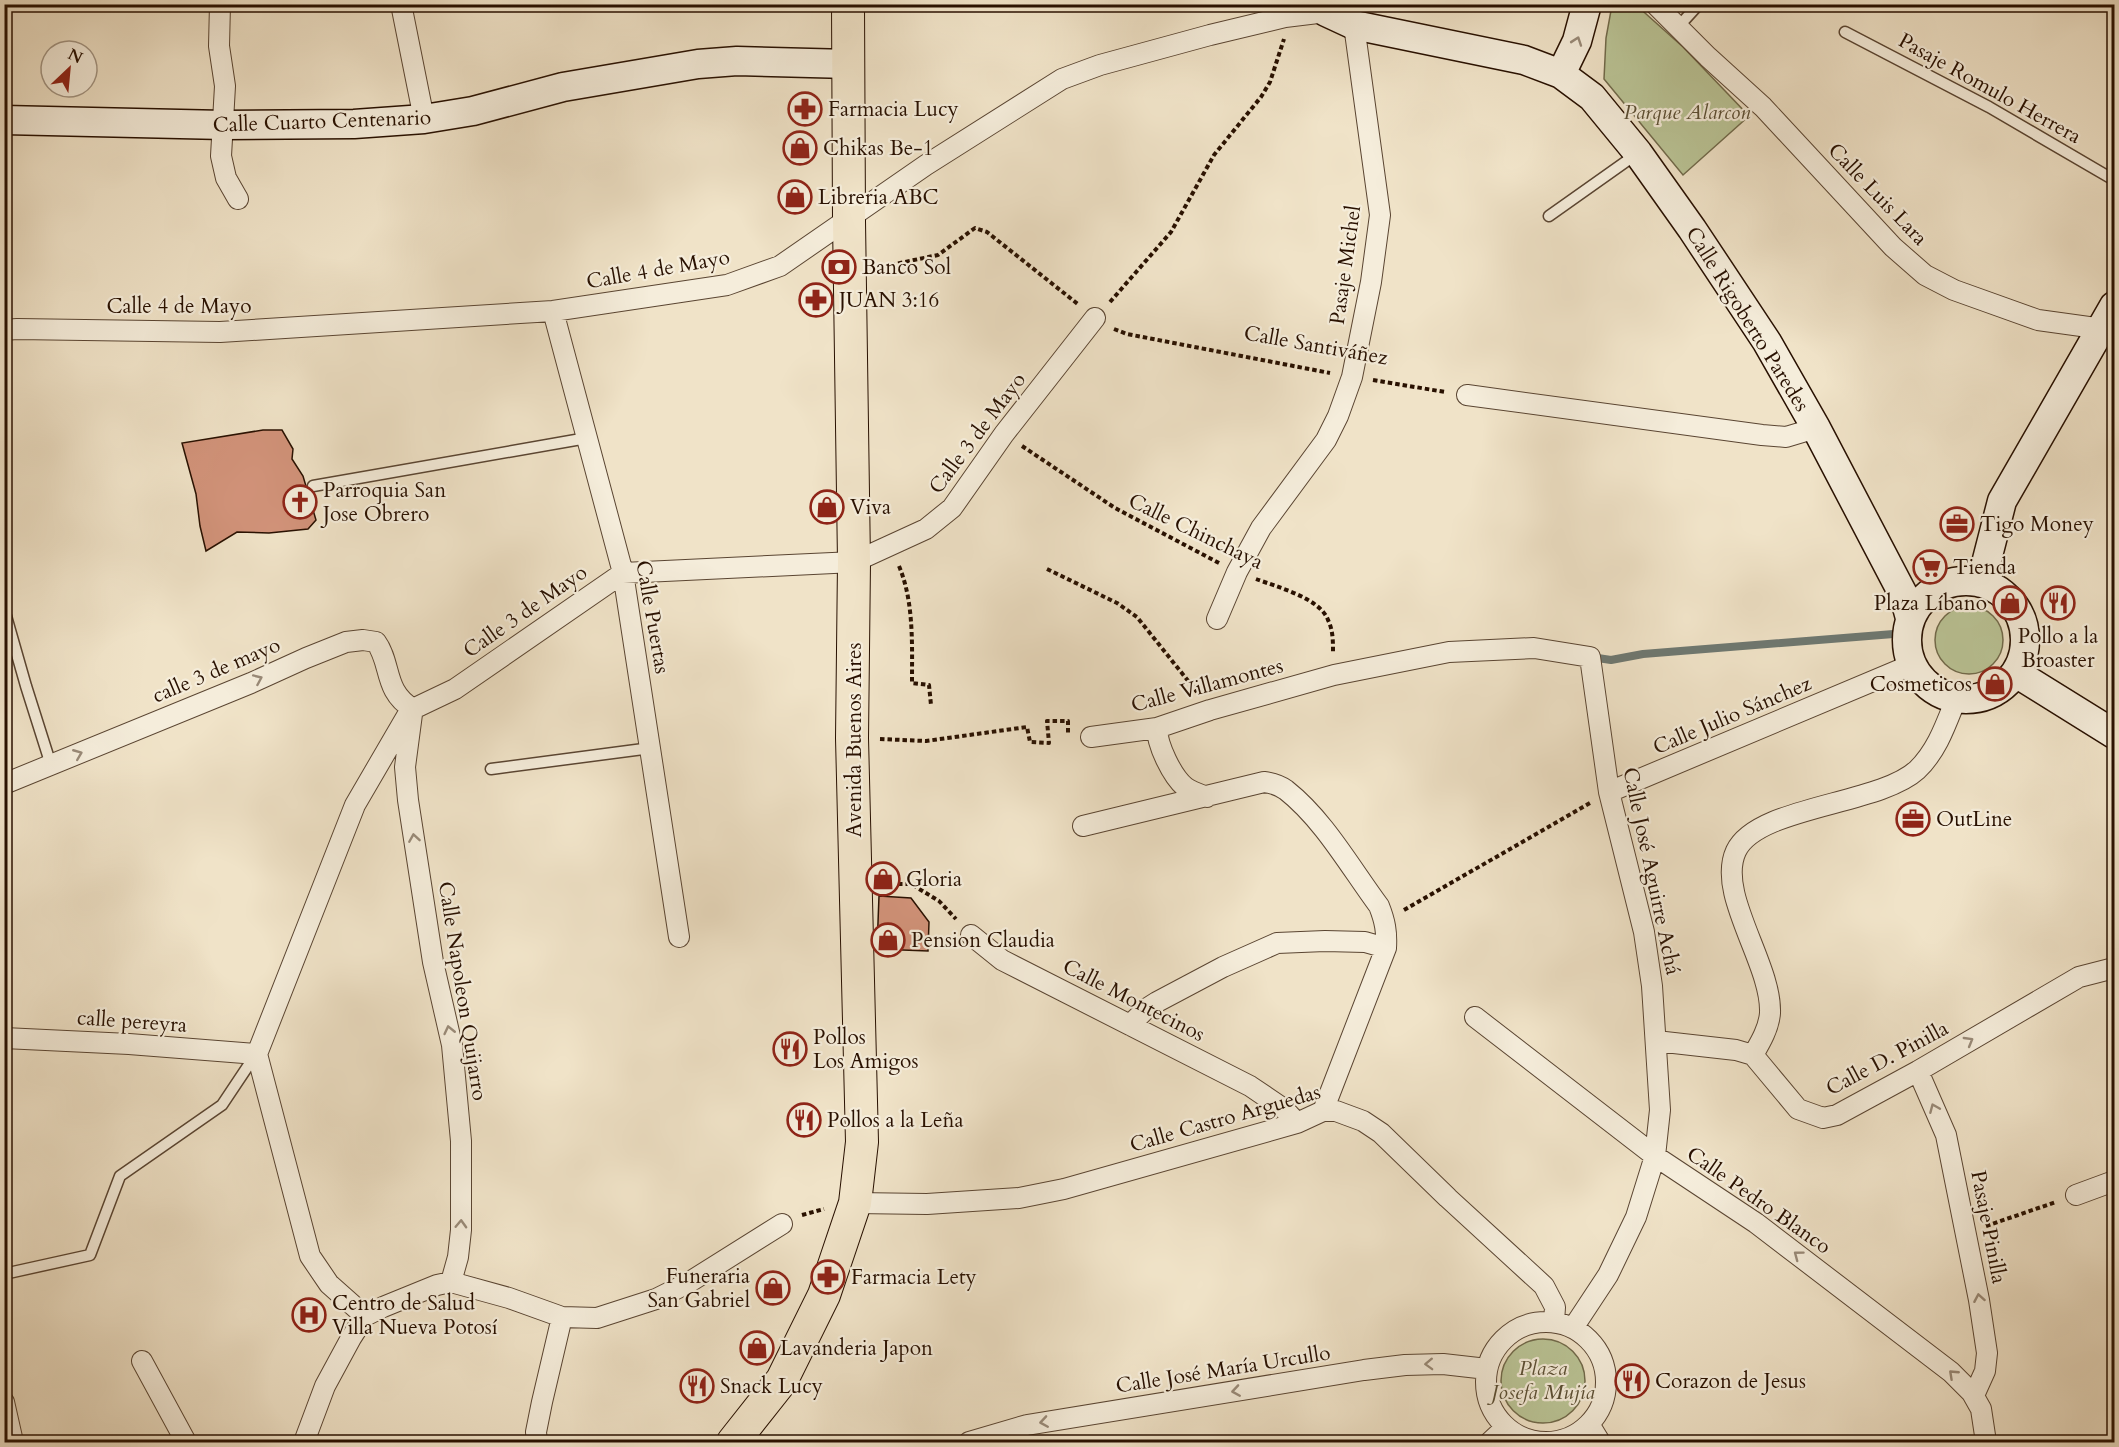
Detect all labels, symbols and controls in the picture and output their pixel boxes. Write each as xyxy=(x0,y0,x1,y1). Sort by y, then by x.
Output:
street label: Pasaje Romulo Herrera xyxy=(1893,26,2086,151)
one-way arrow xyxy=(1570,36,1583,46)
north arrow xyxy=(39,39,99,99)
text: N xyxy=(64,43,86,69)
pharmacy icon: Farmacia Lucy xyxy=(787,91,823,127)
place label: Farmacia Lucy xyxy=(828,95,959,124)
park label: Parque Alarcon xyxy=(1623,98,1751,127)
street label: Calle Cuarto Centenario xyxy=(212,103,432,140)
shop icon: Chikas Be-1 xyxy=(782,130,818,166)
place label: Chikas Be-1 xyxy=(823,134,933,163)
street label: Calle Luis Lara xyxy=(1821,137,1934,252)
shop icon: Libreria ABC xyxy=(777,179,813,215)
place label: Libreria ABC xyxy=(818,183,939,212)
street label: Pasaje Michel xyxy=(1323,203,1368,327)
street label: Calle Rigoberto Paredes xyxy=(1679,221,1816,417)
street label: Calle 4 de Mayo xyxy=(584,243,732,296)
bank icon: Banco Sol xyxy=(821,249,857,285)
place label: Banco Sol xyxy=(862,253,951,282)
pharmacy icon: JUAN 3:16 xyxy=(798,282,834,318)
place label: JUAN 3:16 xyxy=(836,286,939,315)
street label: Calle 4 de Mayo xyxy=(106,292,252,321)
street label: Calle Santiváñez xyxy=(1242,319,1391,373)
street label: Calle 3 de Mayo xyxy=(922,367,1033,500)
place label: Parroquia San Jose Obrero xyxy=(320,476,446,529)
church icon: Parroquia San Jose Obrero xyxy=(282,484,318,520)
street label: Calle Chinchaya xyxy=(1123,486,1268,577)
shop icon: Viva xyxy=(809,489,845,525)
place label: Viva xyxy=(850,493,891,522)
office icon: Tigo Money xyxy=(1939,506,1975,542)
place label: Tigo Money xyxy=(1980,510,2094,539)
supermarket icon: Tienda xyxy=(1912,549,1948,585)
place label: Tienda xyxy=(1953,553,2016,582)
street label: Calle 3 de Mayo xyxy=(458,558,593,665)
street label: Calle Puertas xyxy=(628,558,677,676)
shop icon: Plaza Líbano xyxy=(1992,585,2028,621)
restaurant icon: Pollo a la Broaster xyxy=(2040,585,2076,621)
place label: Plaza Líbano xyxy=(1874,589,1987,618)
place label: Pollo a la Broaster xyxy=(2018,622,2098,675)
street label: calle 3 de mayo xyxy=(148,630,285,710)
street label: Avenida Buenos Aires xyxy=(840,642,869,838)
street label: Calle Villamontes xyxy=(1128,651,1286,720)
shop icon: Cosmeticos xyxy=(1977,666,2013,702)
street label: Calle Julio Sánchez xyxy=(1649,669,1816,762)
place label: Cosmeticos xyxy=(1870,670,1972,699)
one-way arrow xyxy=(252,675,263,687)
one-way arrow xyxy=(72,749,83,761)
street label: Calle José Aguirre Achá xyxy=(1615,765,1688,978)
office icon: OutLine xyxy=(1895,801,1931,837)
place label: OutLine xyxy=(1936,805,2012,834)
one-way arrow xyxy=(409,834,421,843)
shop icon: Gloria xyxy=(865,861,901,897)
place label: Gloria xyxy=(906,865,962,894)
street label: Calle Napoleon Quijarro xyxy=(431,879,494,1103)
shop icon: Pension Claudia xyxy=(870,922,906,958)
place label: Pension Claudia xyxy=(911,926,1055,955)
street label: Calle Montecinos xyxy=(1058,952,1210,1049)
street label: calle pereyra xyxy=(76,1003,188,1040)
street label: Calle D. Pinilla xyxy=(1821,1014,1954,1103)
place label: Pollos Los Amigos xyxy=(813,1023,918,1076)
one-way arrow xyxy=(443,1025,456,1035)
restaurant icon: Pollos Los Amigos xyxy=(772,1031,808,1067)
one-way arrow xyxy=(1963,1037,1973,1049)
street label: Calle Castro Arguedas xyxy=(1126,1077,1324,1160)
restaurant icon: Pollos a la Leña xyxy=(786,1102,822,1138)
one-way arrow xyxy=(1929,1104,1941,1115)
place label: Pollos a la Leña xyxy=(827,1106,964,1135)
street label: Calle Pedro Blanco xyxy=(1681,1140,1837,1261)
street label: Pasaje Pinilla xyxy=(1963,1168,2014,1286)
one-way arrow xyxy=(454,1220,467,1229)
one-way arrow xyxy=(1794,1251,1805,1262)
pharmacy icon: Farmacia Lety xyxy=(810,1259,846,1295)
place label: Funeraria San Gabriel xyxy=(647,1262,750,1315)
place label: Farmacia Lety xyxy=(851,1263,977,1292)
shop icon: Funeraria San Gabriel xyxy=(755,1270,791,1306)
place label: Centro de Salud Villa Nueva Potosí xyxy=(332,1289,498,1342)
one-way arrow xyxy=(1973,1293,1985,1302)
hospital icon: Centro de Salud Villa Nueva Potosí xyxy=(291,1297,327,1333)
shop icon: Lavanderia Japon xyxy=(739,1330,775,1366)
place label: Lavanderia Japon xyxy=(780,1334,933,1363)
street label: Calle José María Urcullo xyxy=(1114,1338,1332,1401)
park label: Plaza Josefa Mujía xyxy=(1486,1354,1595,1407)
one-way arrow xyxy=(1425,1358,1434,1370)
restaurant icon: Corazon de Jesus xyxy=(1614,1363,1650,1399)
place label: Corazon de Jesus xyxy=(1655,1367,1806,1396)
restaurant icon: Snack Lucy xyxy=(679,1368,715,1404)
one-way arrow xyxy=(1949,1370,1959,1381)
place label: Snack Lucy xyxy=(720,1372,823,1401)
one-way arrow xyxy=(1232,1384,1242,1397)
one-way arrow xyxy=(1039,1415,1049,1428)

